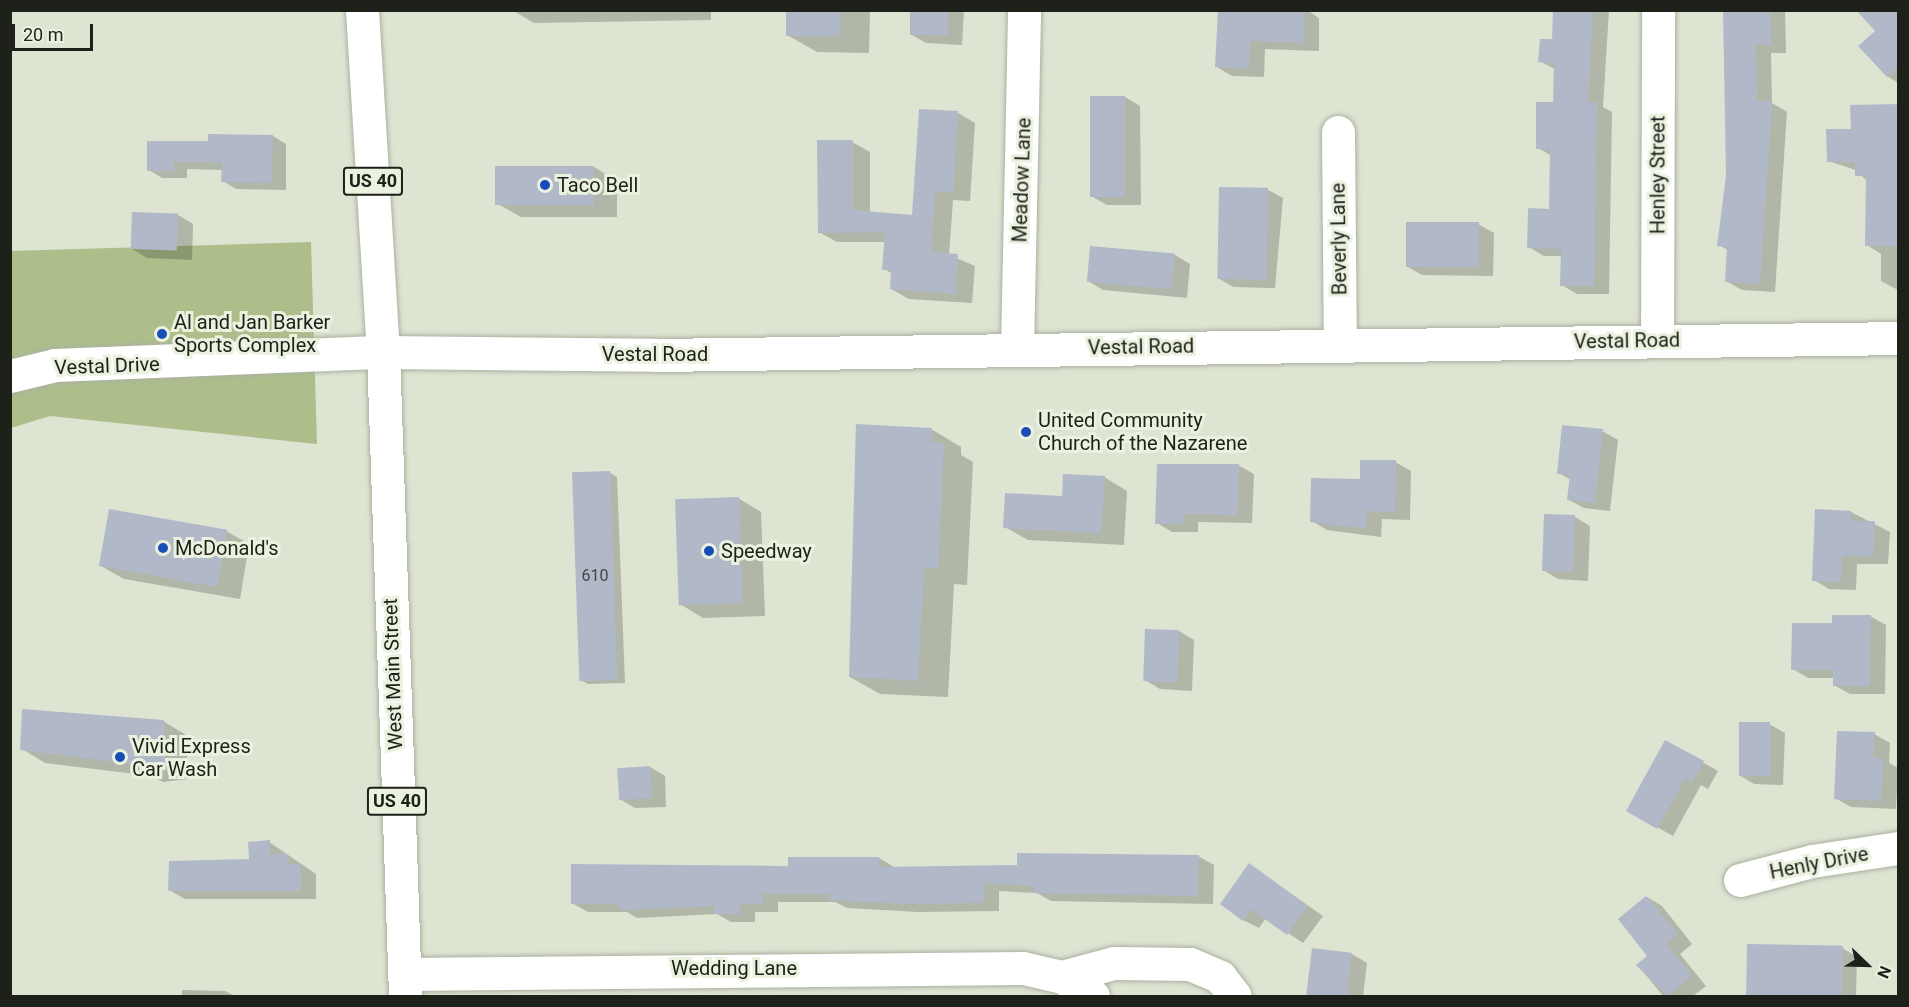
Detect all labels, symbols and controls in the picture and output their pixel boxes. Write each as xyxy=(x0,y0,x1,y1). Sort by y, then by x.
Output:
scale bar xyxy=(15,12,96,50)
text: 20 m xyxy=(23,24,63,45)
street label: Henley Street xyxy=(1646,116,1670,234)
street label: Meadow Lane xyxy=(1008,117,1036,243)
road number: US 40 xyxy=(342,166,404,196)
place label: Taco Bell xyxy=(557,173,638,197)
marker: Taco Bell xyxy=(538,178,552,192)
street label: Beverly Lane xyxy=(1326,183,1352,295)
place label: Al and Jan Barker Sports Complex xyxy=(174,310,330,357)
marker: Al and Jan Barker Sports Complex xyxy=(155,327,169,341)
street label: Vestal Road xyxy=(1574,328,1680,354)
street label: Vestal Road xyxy=(1088,334,1194,360)
street label: Vestal Road xyxy=(602,342,708,366)
street label: Vestal Drive xyxy=(54,352,160,380)
place label: United Community Church of the Nazarene xyxy=(1038,408,1247,455)
marker: United Community Church of the Nazarene xyxy=(1019,425,1033,439)
place label: McDonald's xyxy=(175,536,279,560)
place label: Speedway xyxy=(721,539,812,563)
marker: McDonald's xyxy=(156,541,170,555)
marker: Speedway xyxy=(702,544,716,558)
house number: 610 xyxy=(582,566,608,586)
street label: West Main Street xyxy=(378,598,408,750)
place label: Vivid Express Car Wash xyxy=(132,734,251,781)
marker: Vivid Express Car Wash xyxy=(113,750,127,764)
road number: US 40 xyxy=(366,786,428,816)
street label: Henly Drive xyxy=(1768,842,1870,884)
north arrow xyxy=(1837,935,1897,995)
street label: Wedding Lane xyxy=(671,956,797,980)
text: N xyxy=(1873,963,1895,981)

